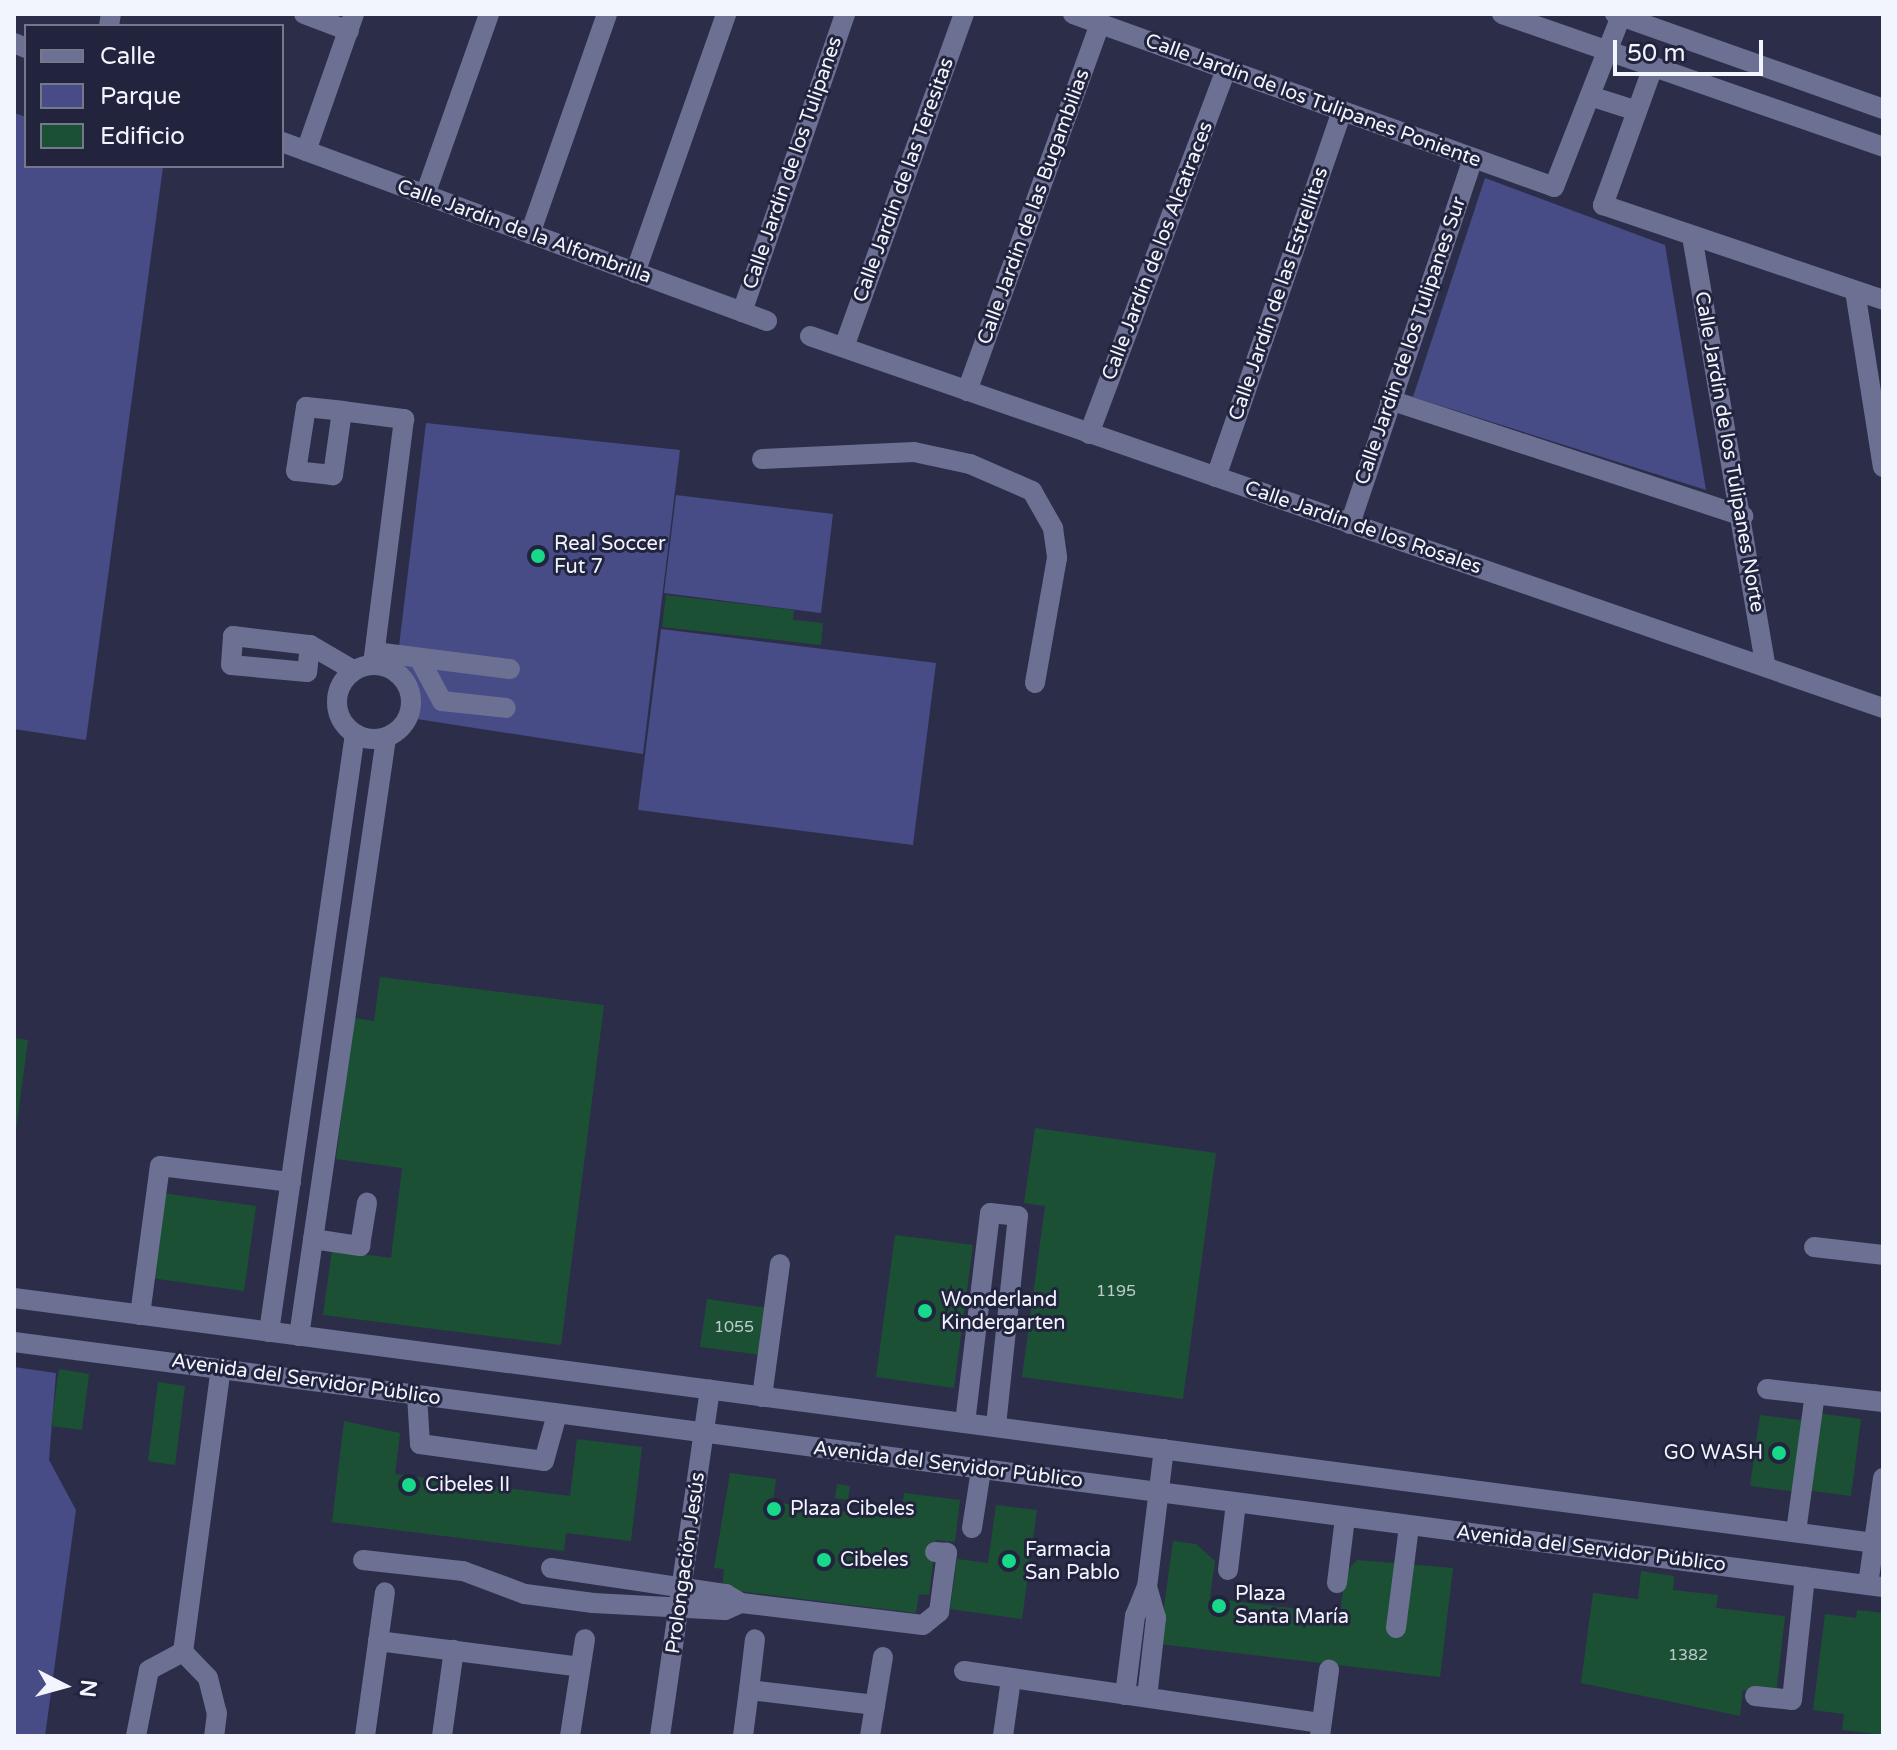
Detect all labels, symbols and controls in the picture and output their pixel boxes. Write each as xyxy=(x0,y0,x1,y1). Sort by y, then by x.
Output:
legend xyxy=(24,24,284,168)
scale bar xyxy=(1617,24,1767,74)
street label: Calle Jardín de los Tulipanes Poniente xyxy=(1142,29,1484,173)
street label: Calle Jardín de los Tulipanes xyxy=(738,33,848,293)
text: 50 m xyxy=(1627,39,1685,68)
text: Calle xyxy=(100,42,156,71)
street label: Calle Jardín de las Teresitas xyxy=(848,54,960,306)
street label: Calle Jardín de las Bugambilias xyxy=(973,66,1095,348)
text: Parque xyxy=(100,82,181,111)
street label: Calle Jardín de los Alcatraces xyxy=(1098,118,1218,384)
text: Edificio xyxy=(100,122,185,151)
street label: Calle Jardín de las Estrellitas xyxy=(1224,164,1334,424)
street label: Calle Jardín de la Alfombrilla xyxy=(394,175,654,289)
street label: Calle Jardín de los Tulipanes Sur xyxy=(1350,194,1472,488)
street label: Calle Jardín de los Tulipanes Norte xyxy=(1689,290,1769,614)
street label: Calle Jardín de los Rosales xyxy=(1241,476,1485,580)
place label: Real Soccer Fut 7 xyxy=(554,532,666,579)
marker: Real Soccer Fut 7 xyxy=(529,547,547,565)
house number: 1195 xyxy=(1096,1281,1136,1301)
place label: Wonderland Kindergarten xyxy=(941,1288,1065,1335)
marker: Wonderland Kindergarten xyxy=(916,1302,934,1320)
house number: 1055 xyxy=(714,1317,754,1337)
street label: Avenida del Servidor Público xyxy=(170,1349,442,1411)
street label: Avenida del Servidor Público xyxy=(812,1437,1084,1493)
place label: GO WASH xyxy=(1664,1441,1763,1465)
marker: GO WASH xyxy=(1770,1444,1788,1462)
street label: Prolongación Jesús xyxy=(661,1471,711,1655)
place label: Cibeles II xyxy=(425,1473,510,1497)
marker: Cibeles II xyxy=(400,1476,418,1494)
place label: Plaza Cibeles xyxy=(790,1497,915,1521)
marker: Plaza Cibeles xyxy=(765,1500,783,1518)
street label: Avenida del Servidor Público xyxy=(1455,1521,1727,1577)
place label: Farmacia San Pablo xyxy=(1025,1538,1120,1585)
place label: Cibeles xyxy=(840,1548,909,1572)
marker: Cibeles xyxy=(815,1551,833,1569)
marker: Farmacia San Pablo xyxy=(1000,1552,1018,1570)
place label: Plaza Santa María xyxy=(1235,1582,1349,1629)
marker: Plaza Santa María xyxy=(1210,1597,1228,1615)
house number: 1382 xyxy=(1668,1645,1708,1665)
north arrow xyxy=(24,1646,104,1726)
text: N xyxy=(74,1678,102,1699)

